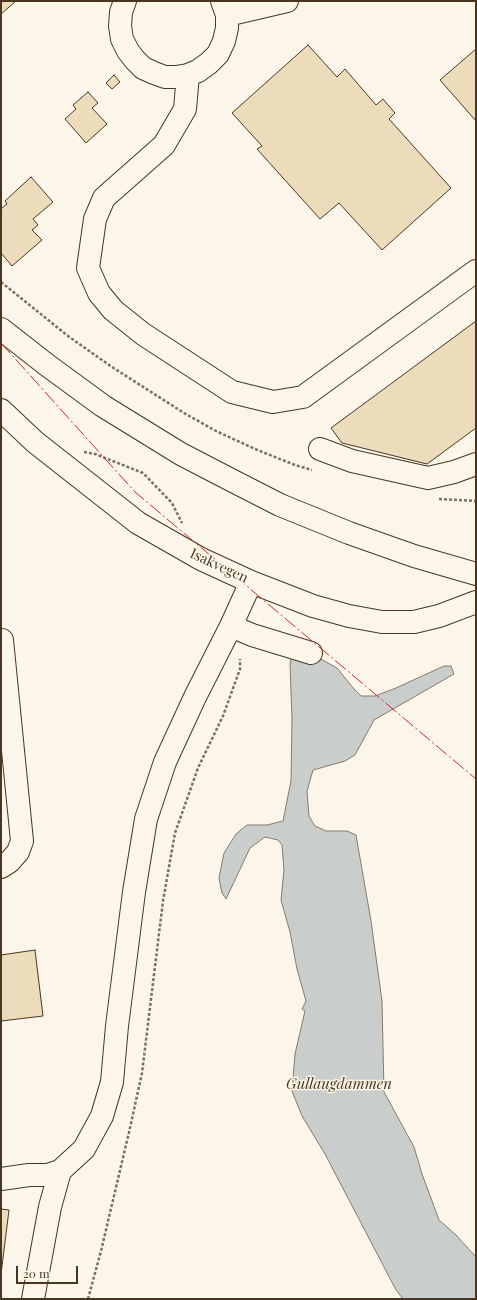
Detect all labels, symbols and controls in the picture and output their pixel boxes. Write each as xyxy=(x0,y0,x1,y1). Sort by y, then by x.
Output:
street label: Isakvegen xyxy=(187,545,251,587)
water label: Gullaugdammen xyxy=(286,1075,392,1093)
scale bar xyxy=(18,1258,80,1284)
text: 20 m xyxy=(23,1265,50,1281)

